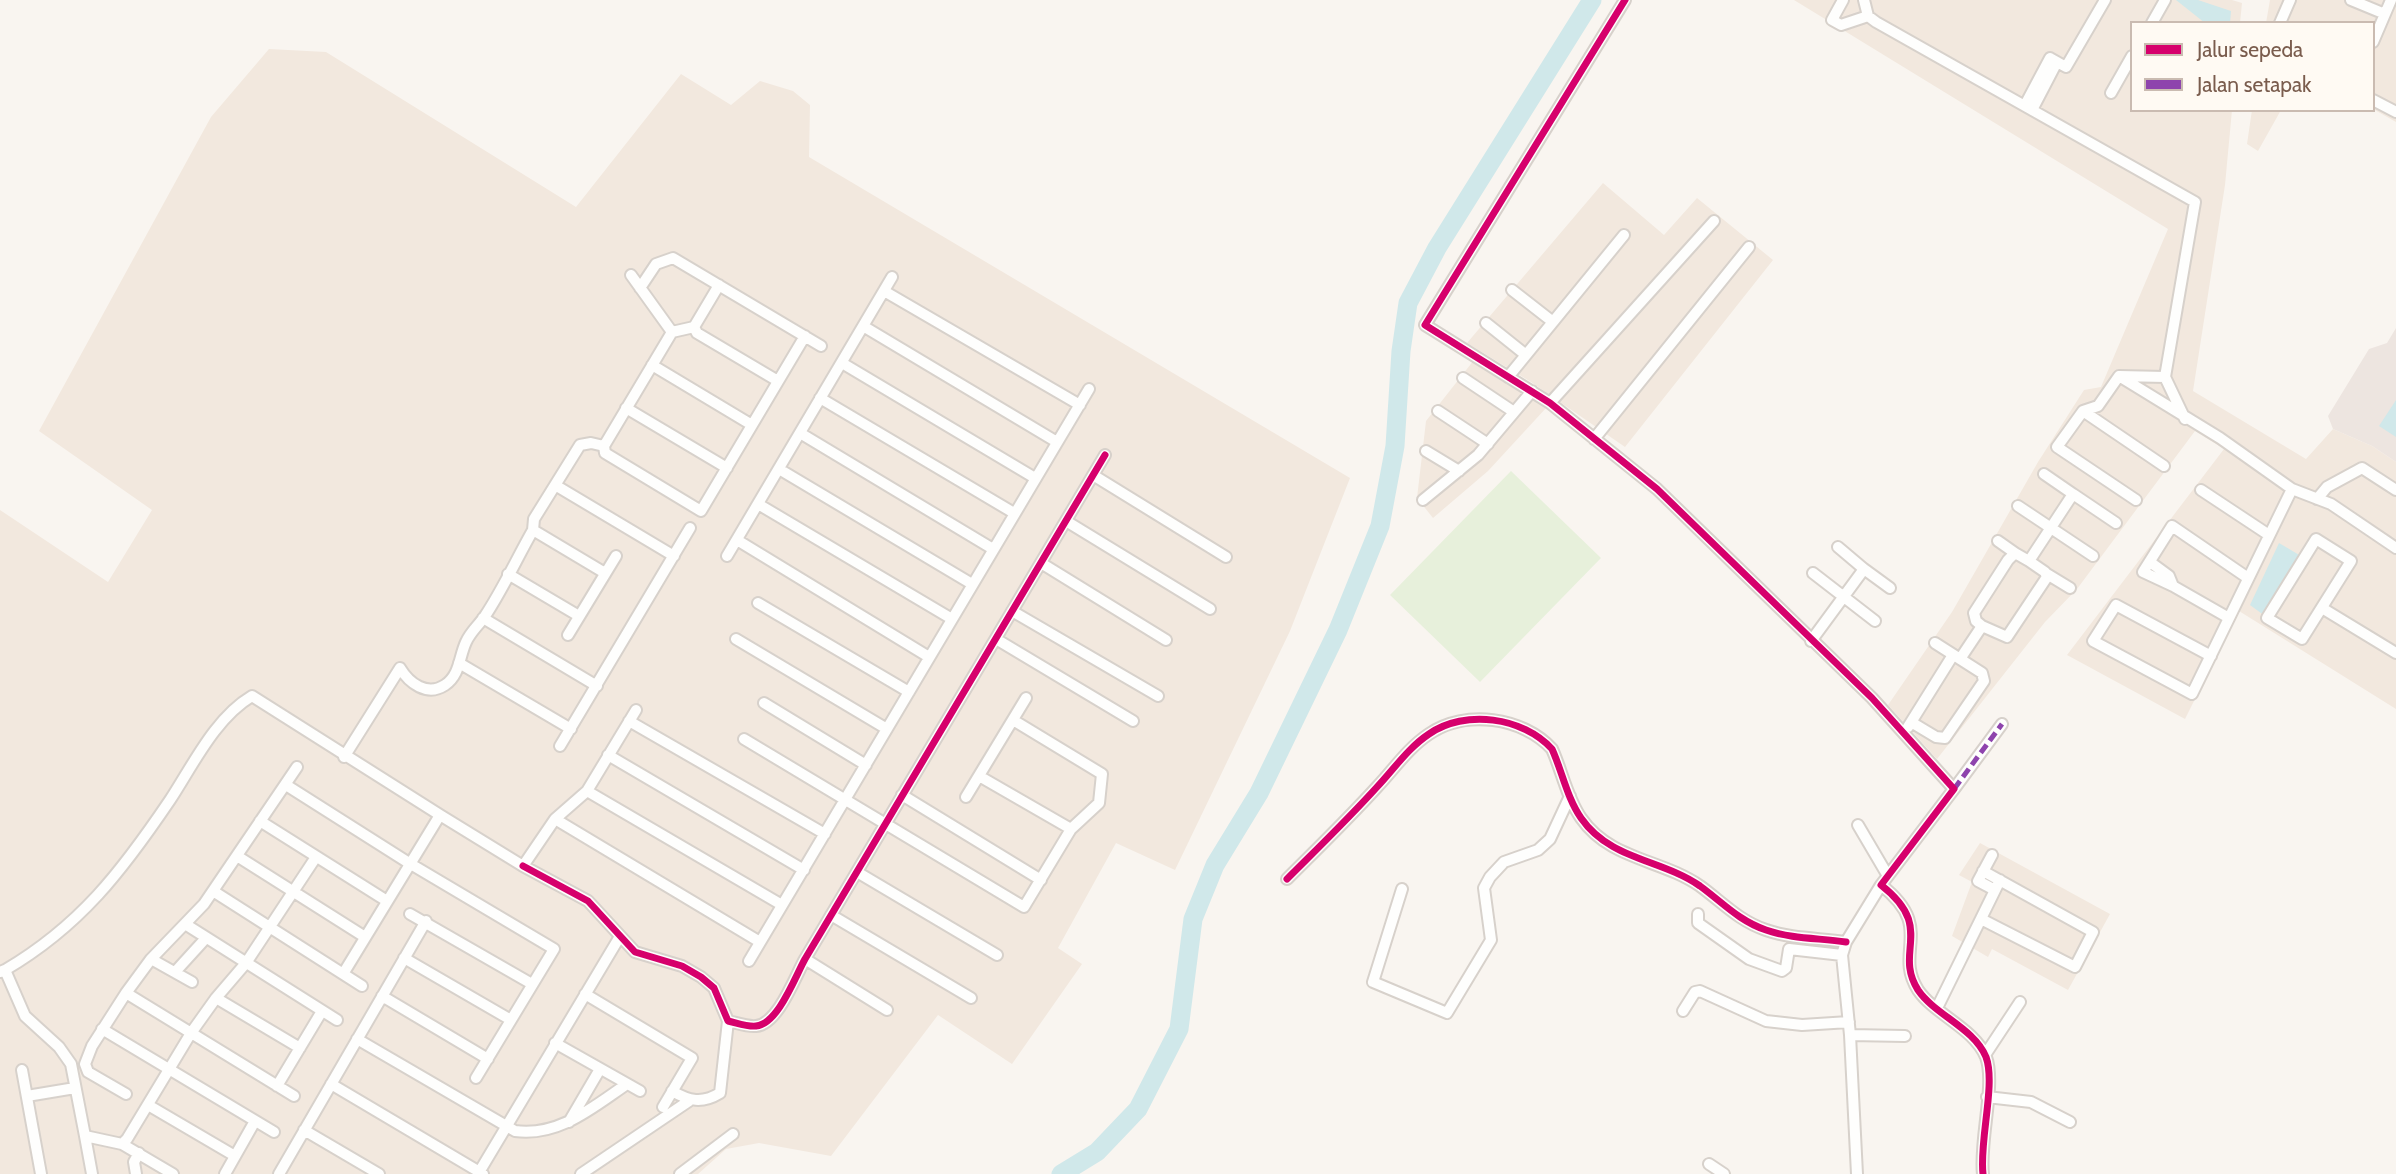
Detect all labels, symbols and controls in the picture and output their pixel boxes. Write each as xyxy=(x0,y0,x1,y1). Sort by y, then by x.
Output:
legend xyxy=(2130,21,2375,112)
text: Jalur sepeda xyxy=(2197,37,2303,62)
text: Jalan setapak xyxy=(2197,72,2312,97)

